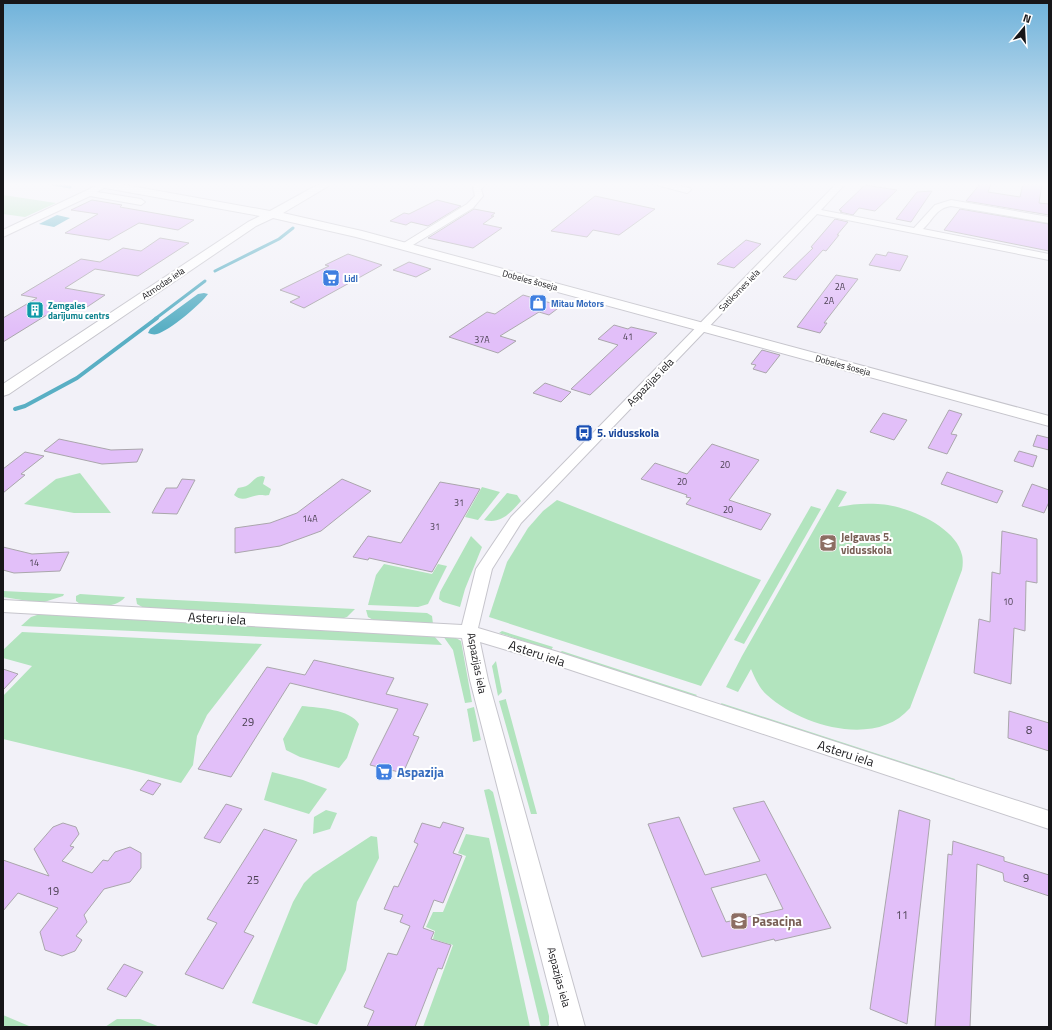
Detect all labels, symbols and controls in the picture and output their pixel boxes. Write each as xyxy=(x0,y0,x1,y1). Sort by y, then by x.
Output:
north arrow xyxy=(1004,8,1044,48)
text: N xyxy=(1021,10,1033,27)
street label: Atmodas iela xyxy=(139,264,187,302)
street label: Dobeles šoseja xyxy=(501,266,560,294)
street label: Satiksmes iela xyxy=(715,266,763,314)
supermarket icon: Lidl xyxy=(321,268,341,288)
place label: Lidl xyxy=(344,272,358,285)
house number: 2A xyxy=(835,280,846,293)
shop icon: Mitau Motors xyxy=(528,293,548,313)
house number: 2A xyxy=(824,294,835,307)
place label: Mitau Motors xyxy=(551,297,604,310)
place label: Zemgales darījumu centrs xyxy=(48,299,109,322)
building icon: Zemgales darījumu centrs xyxy=(25,300,45,320)
house number: 41 xyxy=(623,330,633,343)
house number: 37A xyxy=(474,333,490,346)
street label: Dobeles šoseja xyxy=(814,351,873,379)
street label: Aspazijas iela xyxy=(623,354,678,410)
bus stop icon: 5. vidusskola xyxy=(574,423,594,443)
place label: 5. vidusskola xyxy=(597,425,660,441)
house number: 20 xyxy=(720,458,730,471)
house number: 20 xyxy=(677,475,687,488)
house number: 31 xyxy=(454,496,464,509)
house number: 20 xyxy=(723,503,733,516)
house number: 14A xyxy=(302,512,318,525)
house number: 31 xyxy=(430,520,440,533)
place label: Jelgavas 5. vidusskola xyxy=(841,529,892,558)
school or university icon: Jelgavas 5. vidusskola xyxy=(818,533,838,553)
house number: 14 xyxy=(29,556,39,569)
house number: 10 xyxy=(1003,595,1013,608)
street label: Asteru iela xyxy=(187,606,247,630)
street label: Aspazijas iela xyxy=(463,631,491,695)
street label: Asteru iela xyxy=(506,635,568,672)
house number: 29 xyxy=(242,714,254,730)
house number: 8 xyxy=(1026,722,1032,738)
street label: Asteru iela xyxy=(815,735,877,772)
supermarket icon: Aspazija xyxy=(374,762,394,782)
place label: Aspazija xyxy=(397,762,444,782)
house number: 9 xyxy=(1023,870,1029,886)
house number: 25 xyxy=(247,872,259,888)
house number: 19 xyxy=(47,883,59,899)
house number: 11 xyxy=(896,907,908,923)
school or university icon: Pasaciņa xyxy=(729,911,749,931)
place label: Pasaciņa xyxy=(752,911,802,931)
street label: Aspazijas iela xyxy=(543,945,575,1009)

